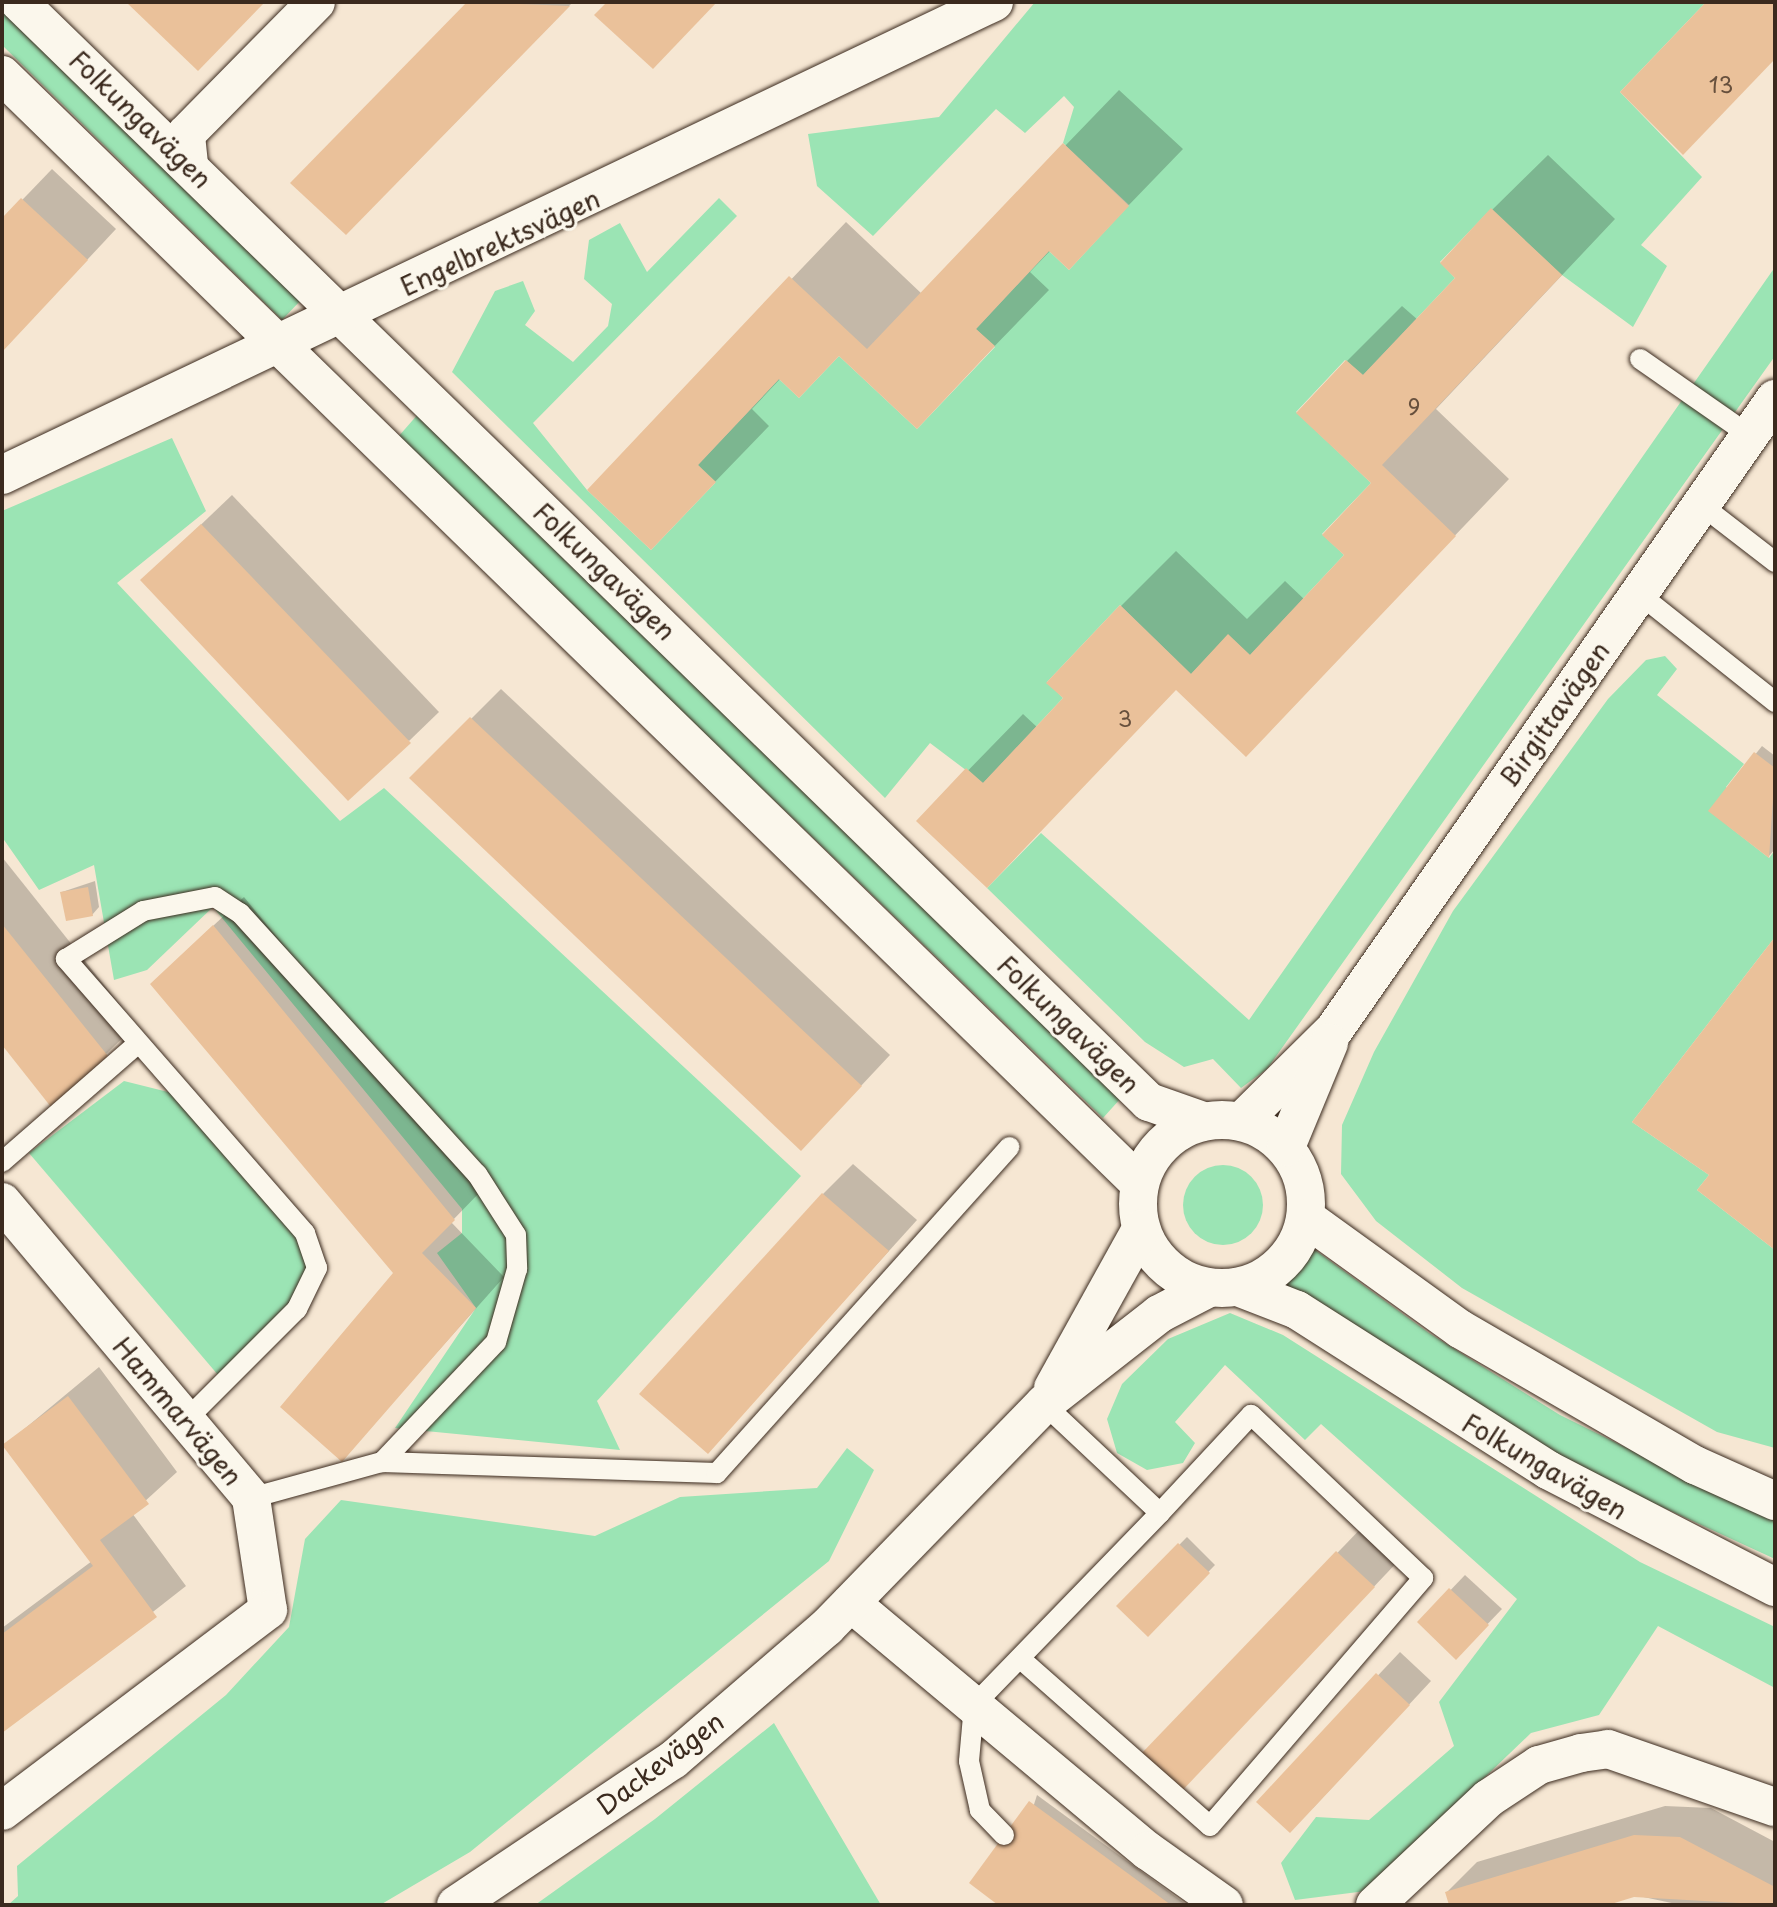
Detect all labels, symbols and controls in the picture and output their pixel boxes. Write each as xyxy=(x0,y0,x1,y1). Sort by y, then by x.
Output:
street label: Folkungavägen xyxy=(64,44,218,194)
house number: 13 xyxy=(1709,71,1733,97)
street label: Engelbrektsvägen xyxy=(395,182,605,302)
house number: 9 xyxy=(1408,393,1420,419)
street label: Folkungavägen xyxy=(528,496,682,646)
street label: Birgittavägen xyxy=(1492,635,1616,793)
house number: 3 xyxy=(1118,705,1132,731)
street label: Folkungavägen xyxy=(992,949,1146,1099)
street label: Hammarvägen xyxy=(107,1331,249,1491)
street label: Folkungavägen xyxy=(1457,1406,1633,1526)
street label: Dackevägen xyxy=(590,1705,730,1821)

